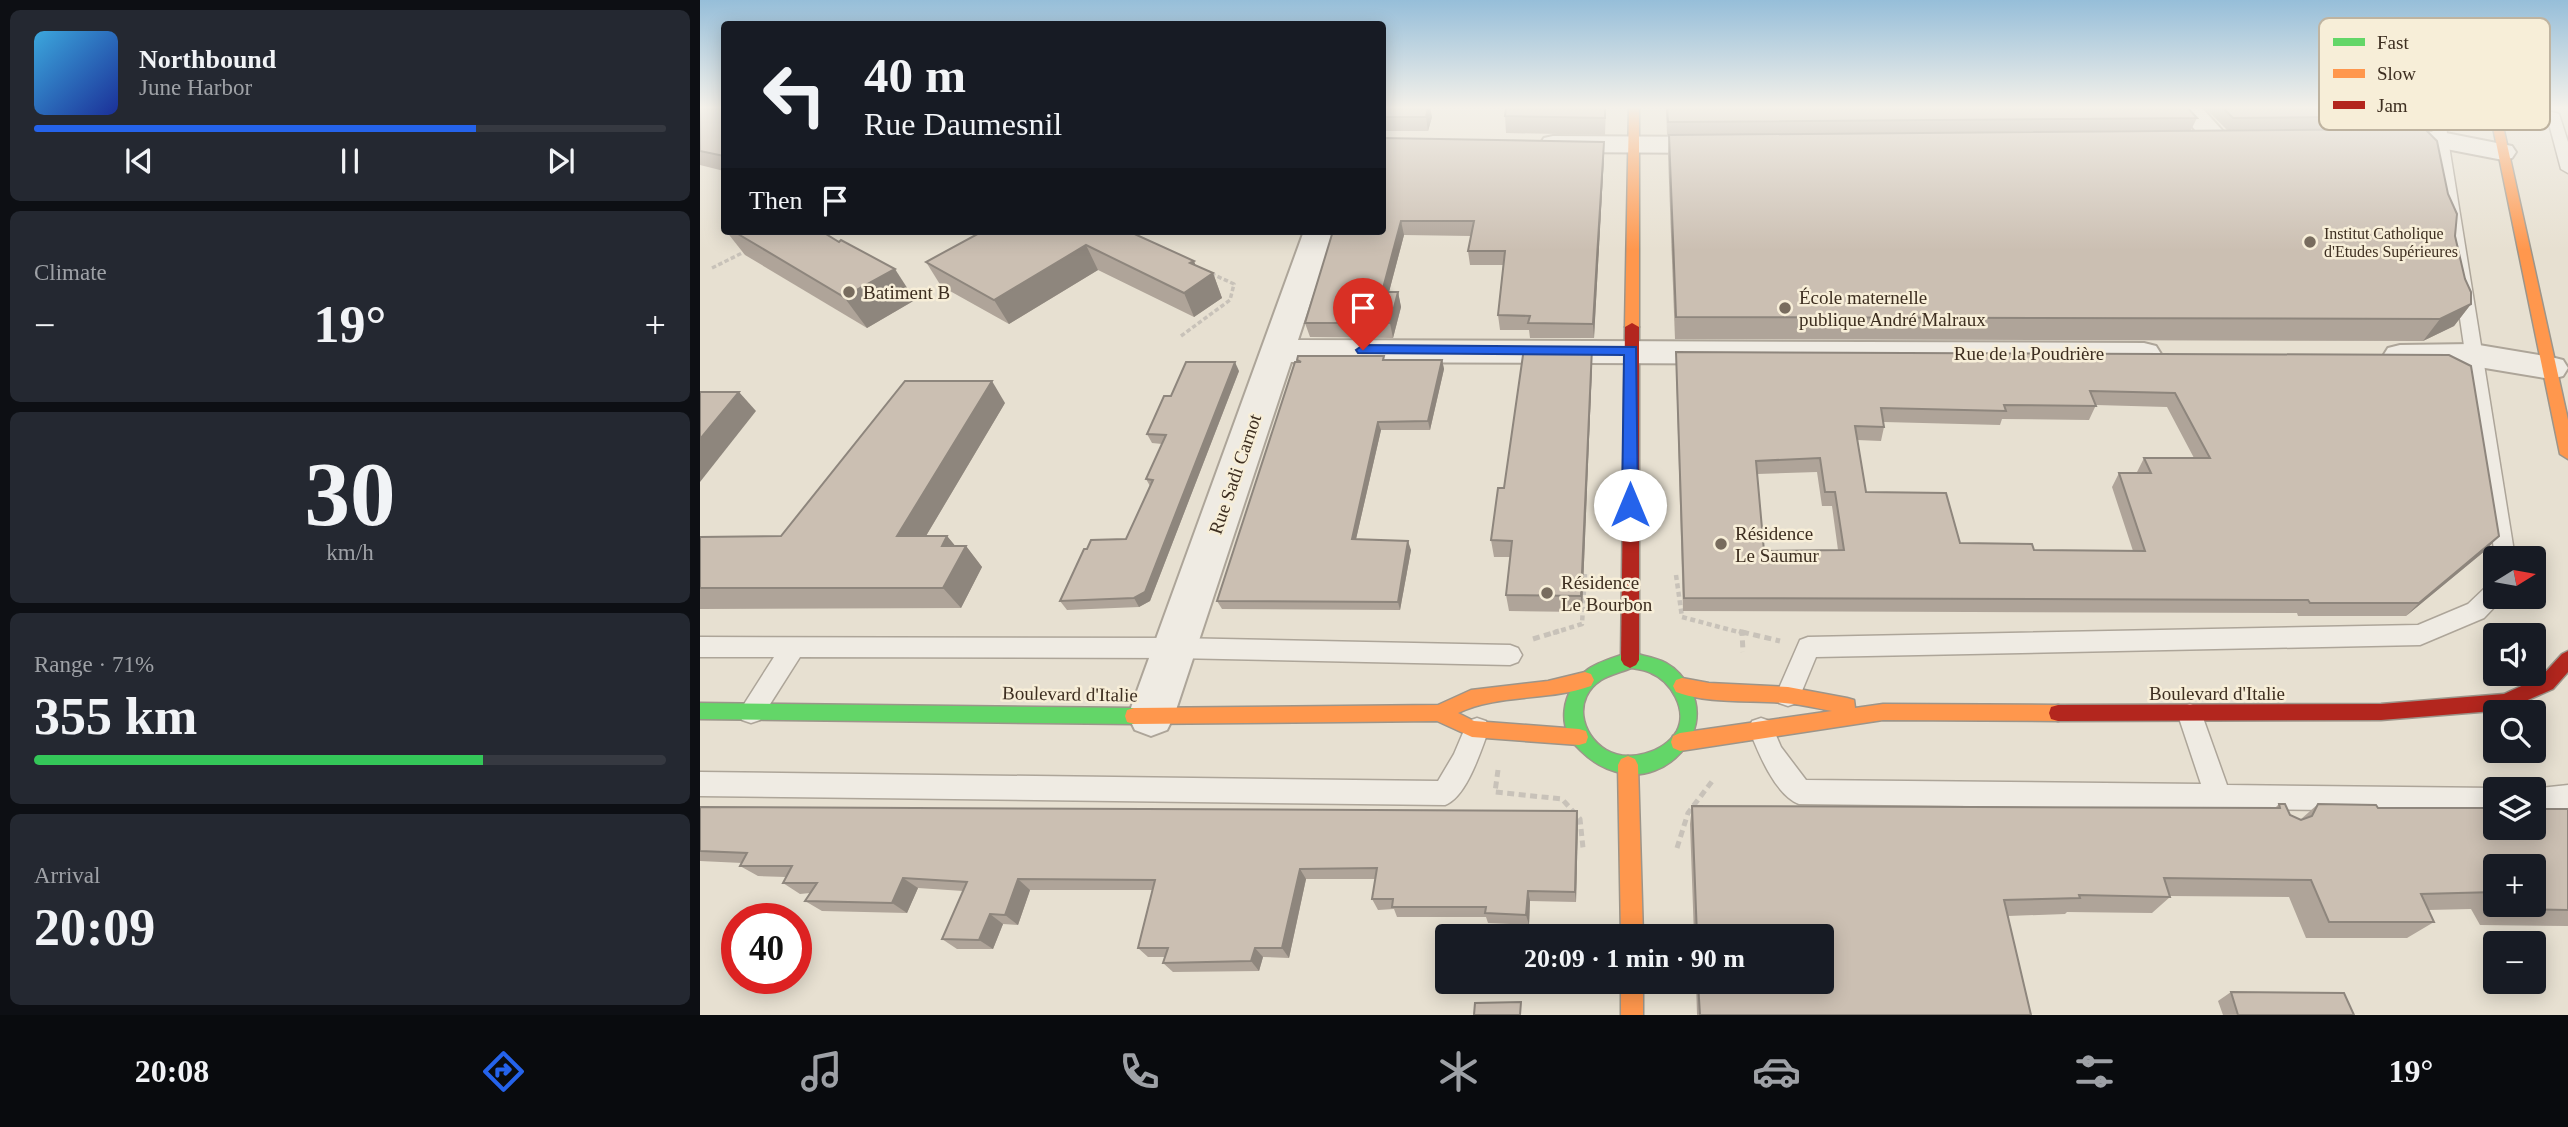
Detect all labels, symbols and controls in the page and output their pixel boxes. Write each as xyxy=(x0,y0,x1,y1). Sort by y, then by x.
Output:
legend xyxy=(2319,18,2550,130)
text: Fast xyxy=(2377,32,2409,53)
text: Northbound xyxy=(139,45,276,74)
text: 40 m xyxy=(864,48,966,103)
icon: left xyxy=(749,49,840,140)
text: Slow xyxy=(2377,63,2416,84)
text: June Harbor xyxy=(139,75,252,100)
text: Jam xyxy=(2377,95,2408,116)
text: Rue Daumesnil xyxy=(864,106,1062,142)
icon: previous xyxy=(120,142,158,180)
icon: pause xyxy=(331,142,369,180)
icon: next xyxy=(542,142,580,180)
icon: arrive xyxy=(816,182,854,220)
text: Then xyxy=(749,186,802,215)
place label: Institut Catholique d'Etudes Supérieures xyxy=(2324,225,2458,261)
marker: Institut Catholique d'Etudes Supérieures xyxy=(2302,234,2318,250)
text: Climate xyxy=(34,260,107,285)
pin xyxy=(1333,278,1393,350)
place label: Batiment B xyxy=(863,282,950,303)
marker: Batiment B xyxy=(841,284,857,300)
place label: École maternelle publique André Malraux xyxy=(1799,287,1986,330)
icon: arrive xyxy=(1344,289,1382,327)
text: 19° xyxy=(314,296,386,353)
marker: École maternelle publique André Malraux xyxy=(1777,300,1793,316)
text: − xyxy=(34,304,55,346)
text: + xyxy=(645,304,666,346)
street label: Rue de la Poudrière xyxy=(1954,343,2104,364)
street label: Rue Sadi Carnot xyxy=(1205,411,1266,537)
text: 30 xyxy=(305,444,396,545)
position arrow xyxy=(1593,468,1667,542)
place label: Résidence Le Saumur xyxy=(1735,523,1820,566)
marker: Résidence Le Saumur xyxy=(1713,536,1729,552)
text: km/h xyxy=(326,540,374,565)
north arrow xyxy=(2483,546,2546,609)
map controls xyxy=(2483,546,2546,994)
place label: Résidence Le Bourbon xyxy=(1561,572,1653,615)
marker: Résidence Le Bourbon xyxy=(1539,585,1555,601)
button: sound xyxy=(2483,623,2546,686)
text: Range · 71% xyxy=(34,652,154,677)
street label: Boulevard d'Italie xyxy=(1002,682,1138,706)
street label: Boulevard d'Italie xyxy=(2149,683,2285,704)
text: 355 km xyxy=(34,688,197,745)
button: search xyxy=(2483,700,2546,763)
button: layers xyxy=(2483,777,2546,840)
button: + xyxy=(2483,854,2546,917)
text: Arrival xyxy=(34,863,100,888)
text: 20:09 xyxy=(34,899,155,956)
speed limit sign: 40 xyxy=(721,903,812,994)
button: − xyxy=(2483,931,2546,994)
text: 20:09 · 1 min · 90 m xyxy=(1524,944,1745,973)
icon: directions xyxy=(479,1047,528,1096)
icon: music xyxy=(797,1047,846,1096)
icon: phone xyxy=(1115,1047,1164,1096)
icon: climate xyxy=(1434,1047,1483,1096)
icon: car xyxy=(1752,1047,1801,1096)
icon: filters xyxy=(2070,1047,2119,1096)
text: 20:08 xyxy=(135,1053,209,1089)
text: 19° xyxy=(2389,1053,2433,1089)

